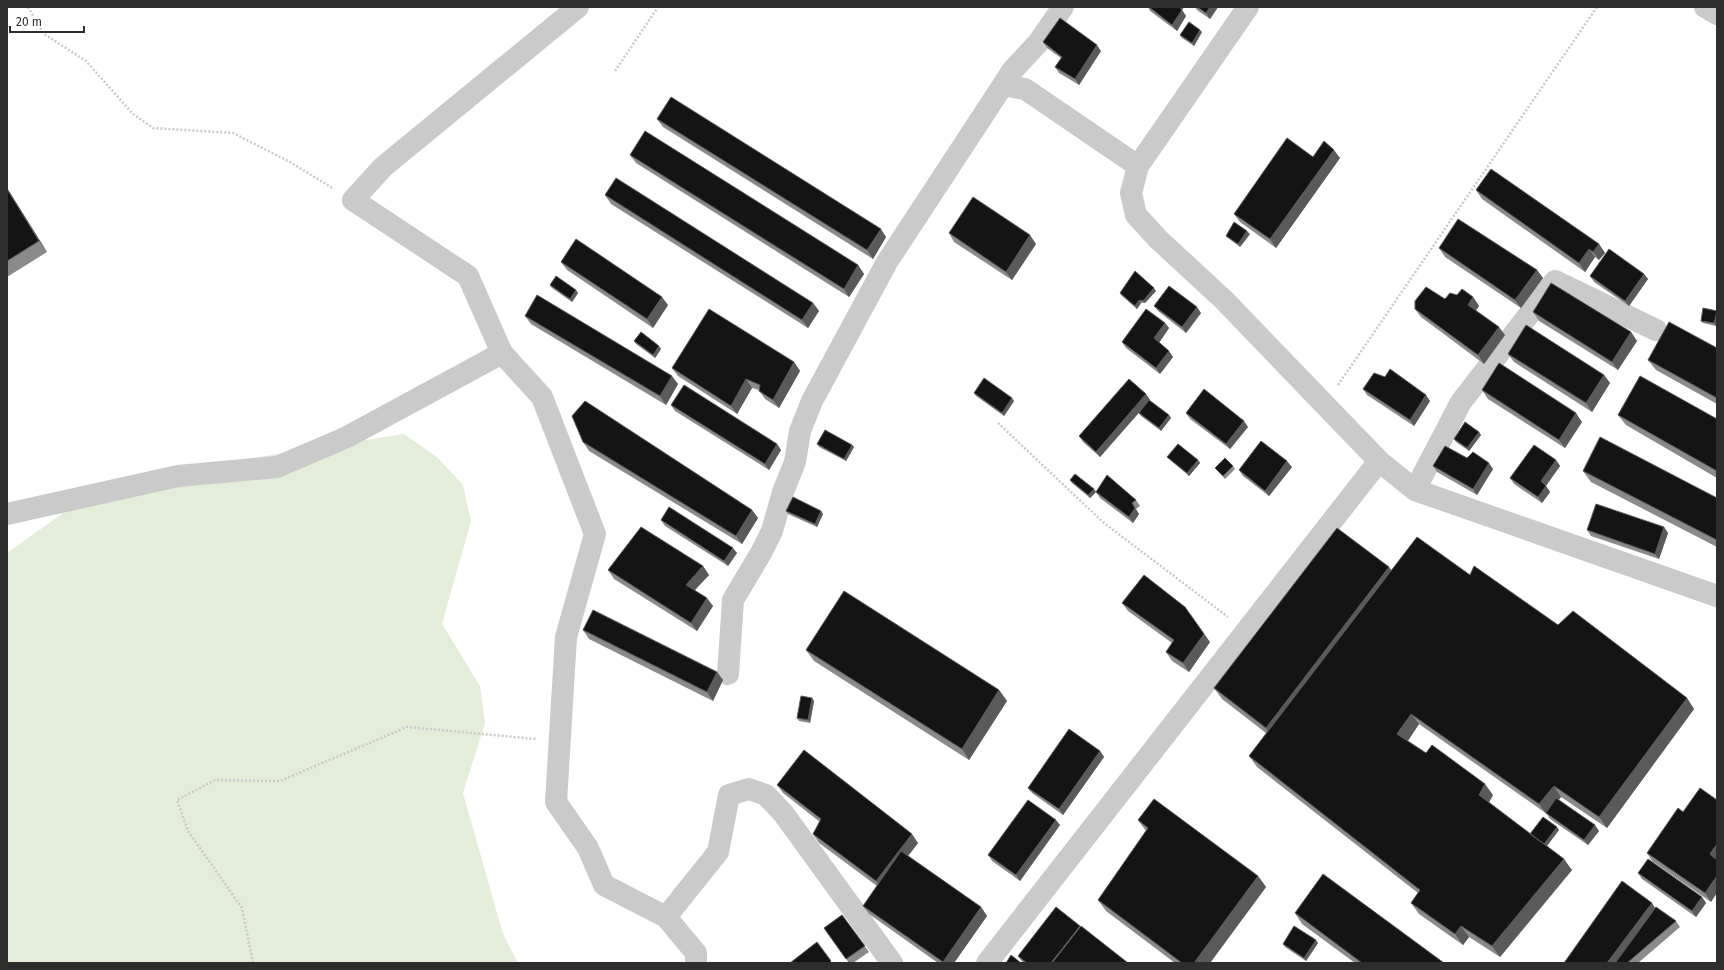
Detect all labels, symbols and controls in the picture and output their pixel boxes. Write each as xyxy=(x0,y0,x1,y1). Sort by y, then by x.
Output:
scale bar xyxy=(10,8,84,34)
text: 20 m xyxy=(16,15,42,29)

